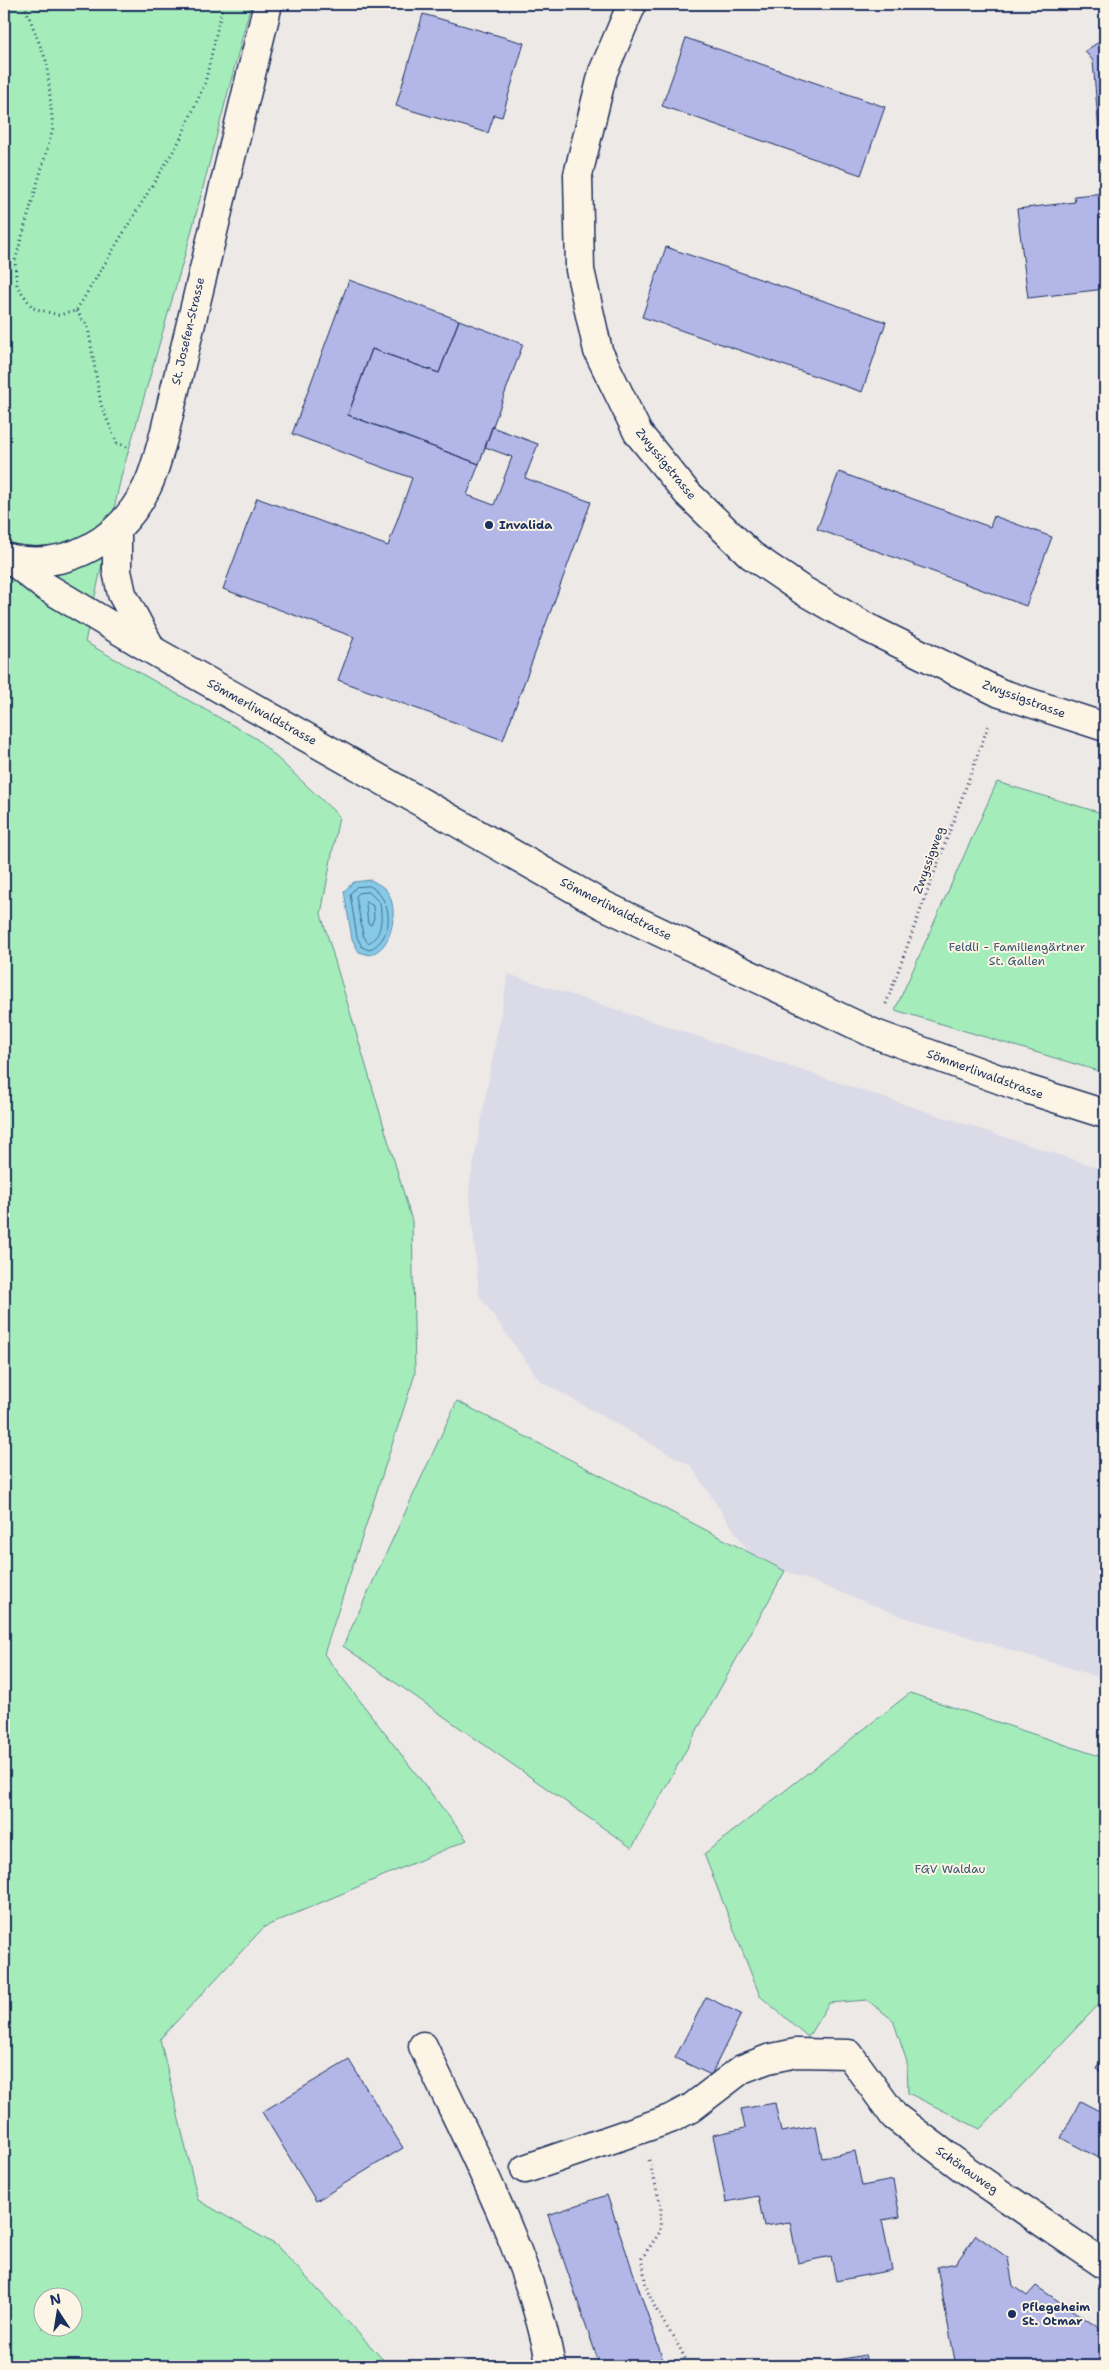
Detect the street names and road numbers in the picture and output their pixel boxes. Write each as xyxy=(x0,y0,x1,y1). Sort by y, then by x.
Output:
street label: St. Josefen-Strasse xyxy=(168,275,208,386)
street label: Zwyssigstrasse xyxy=(632,425,700,503)
street label: Sömmerliwaldstrasse xyxy=(204,675,320,749)
street label: Zwyssigstrasse xyxy=(980,677,1068,722)
street label: Zwyssigweg xyxy=(909,824,949,896)
street label: Sömmerliwaldstrasse xyxy=(557,874,675,944)
street label: Sömmerliwaldstrasse xyxy=(924,1045,1046,1103)
street label: Schönauweg xyxy=(933,2143,1001,2197)

